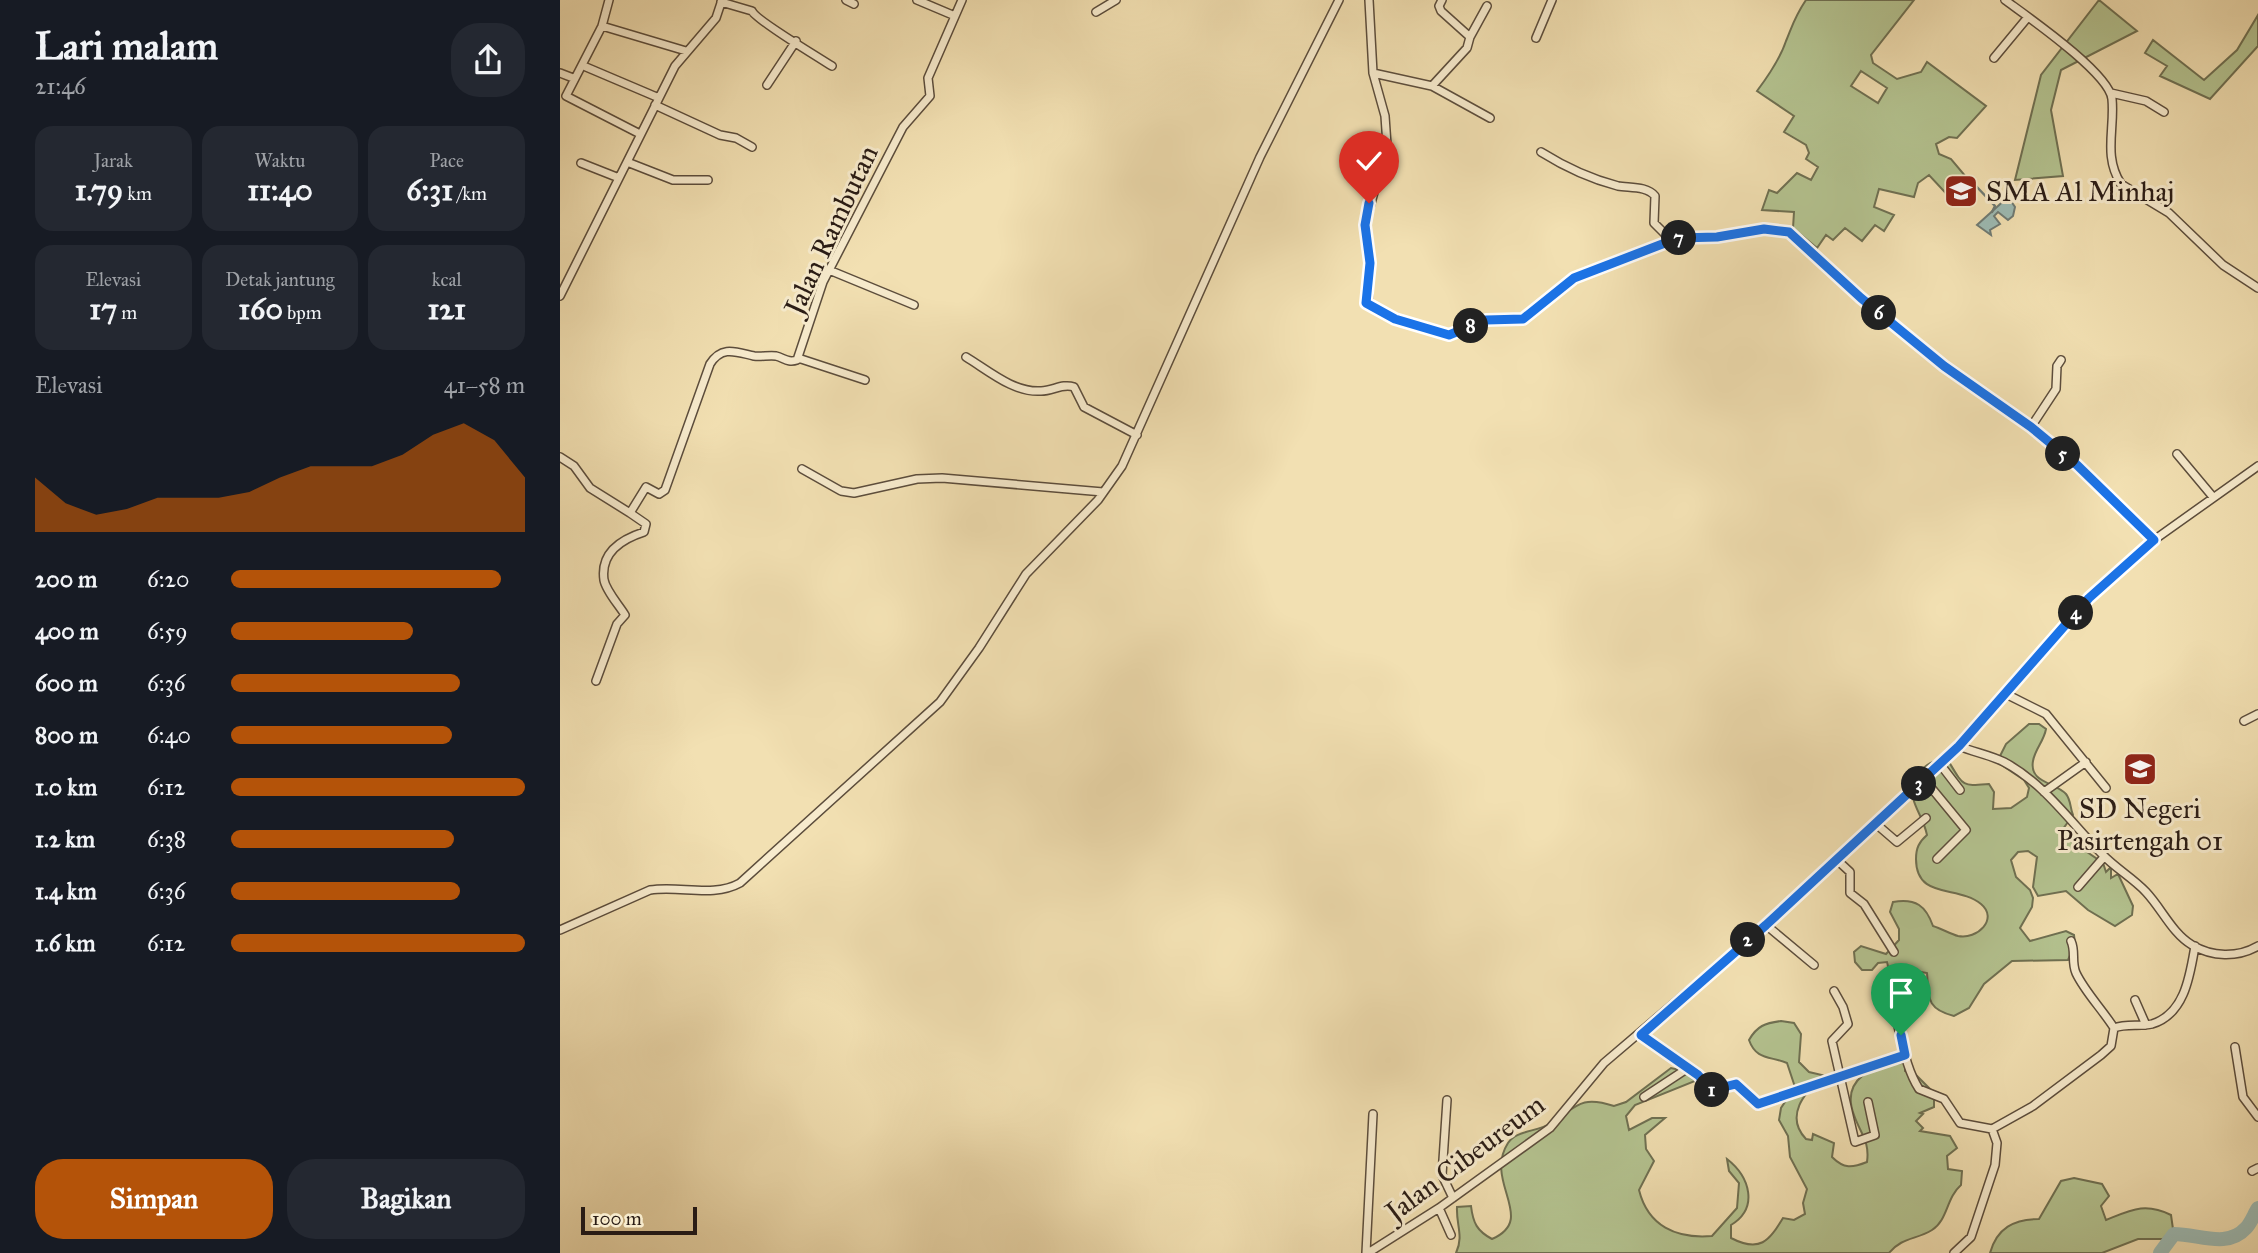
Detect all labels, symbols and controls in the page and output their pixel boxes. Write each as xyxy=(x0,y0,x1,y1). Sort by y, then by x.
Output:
text: Lari malam xyxy=(35,23,218,69)
button: share xyxy=(451,23,525,97)
text: 21:46 xyxy=(35,72,86,100)
pin xyxy=(1339,131,1399,203)
street label: Jalan Rambutan xyxy=(775,140,886,323)
icon: check xyxy=(1350,142,1388,180)
text: Jarak xyxy=(94,149,133,172)
text: Waktu xyxy=(255,149,305,172)
text: Pace xyxy=(429,149,464,172)
text: 1.79 xyxy=(75,172,123,208)
text: 11:40 xyxy=(247,172,313,208)
text: 6:31 xyxy=(406,172,453,208)
school or university icon: SMA Al Minhaj xyxy=(1942,172,1980,210)
place label: SMA Al Minhaj xyxy=(1986,174,2174,209)
text: km xyxy=(123,182,152,205)
text: /km xyxy=(453,182,487,205)
pin: 7 xyxy=(1662,220,1696,256)
text: 7 xyxy=(1673,226,1684,249)
text: Elevasi xyxy=(85,268,141,291)
text: Detak jantung xyxy=(225,268,335,291)
text: kcal xyxy=(432,268,462,291)
text: 17 xyxy=(89,291,117,327)
text: 160 xyxy=(238,291,283,327)
text: 121 xyxy=(427,291,466,327)
pin: 6 xyxy=(1862,296,1896,330)
text: m xyxy=(117,301,137,324)
text: bpm xyxy=(283,301,322,324)
text: 6 xyxy=(1874,301,1883,324)
pin: 8 xyxy=(1454,308,1488,344)
text: 8 xyxy=(1465,314,1476,337)
text: Elevasi xyxy=(35,371,103,399)
text: 41–58 m xyxy=(444,371,525,399)
pin: 5 xyxy=(2046,436,2080,472)
text: 5 xyxy=(2058,442,2067,465)
text: 200 m xyxy=(35,565,97,593)
text: 6:20 xyxy=(147,565,189,593)
pin: 4 xyxy=(2058,596,2094,630)
text: 4 xyxy=(2070,601,2081,624)
text: 400 m xyxy=(35,617,99,645)
text: 6:59 xyxy=(147,617,188,645)
text: 600 m xyxy=(35,669,98,697)
text: 6:36 xyxy=(147,669,186,697)
text: 800 m xyxy=(35,721,98,749)
text: 6:40 xyxy=(147,721,191,749)
school or university icon: SD Negeri Pasirtengah 01 xyxy=(2121,750,2159,788)
pin: 3 xyxy=(1902,766,1936,802)
text: 3 xyxy=(1915,772,1922,795)
text: 1.0 km xyxy=(35,773,97,801)
text: 6:12 xyxy=(147,773,185,801)
place label: SD Negeri Pasirtengah 01 xyxy=(2057,791,2223,858)
text: 1.2 km xyxy=(35,825,95,853)
text: 6:38 xyxy=(147,825,186,853)
text: 1.4 km xyxy=(35,877,97,905)
text: 6:36 xyxy=(147,877,186,905)
pin: 2 xyxy=(1730,922,1766,958)
text: 2 xyxy=(1743,928,1752,951)
text: 1.6 km xyxy=(35,929,96,957)
text: 6:12 xyxy=(147,929,185,957)
pin xyxy=(1871,963,1931,1035)
icon: arrive xyxy=(1882,974,1920,1012)
pin: 1 xyxy=(1694,1072,1730,1108)
text: 1 xyxy=(1708,1078,1715,1101)
street label: Jalan Cibeureum xyxy=(1376,1087,1552,1231)
button: Simpan xyxy=(35,1159,273,1239)
button: Bagikan xyxy=(287,1159,525,1239)
scale bar xyxy=(581,1204,696,1236)
text: 100 m xyxy=(592,1207,642,1230)

